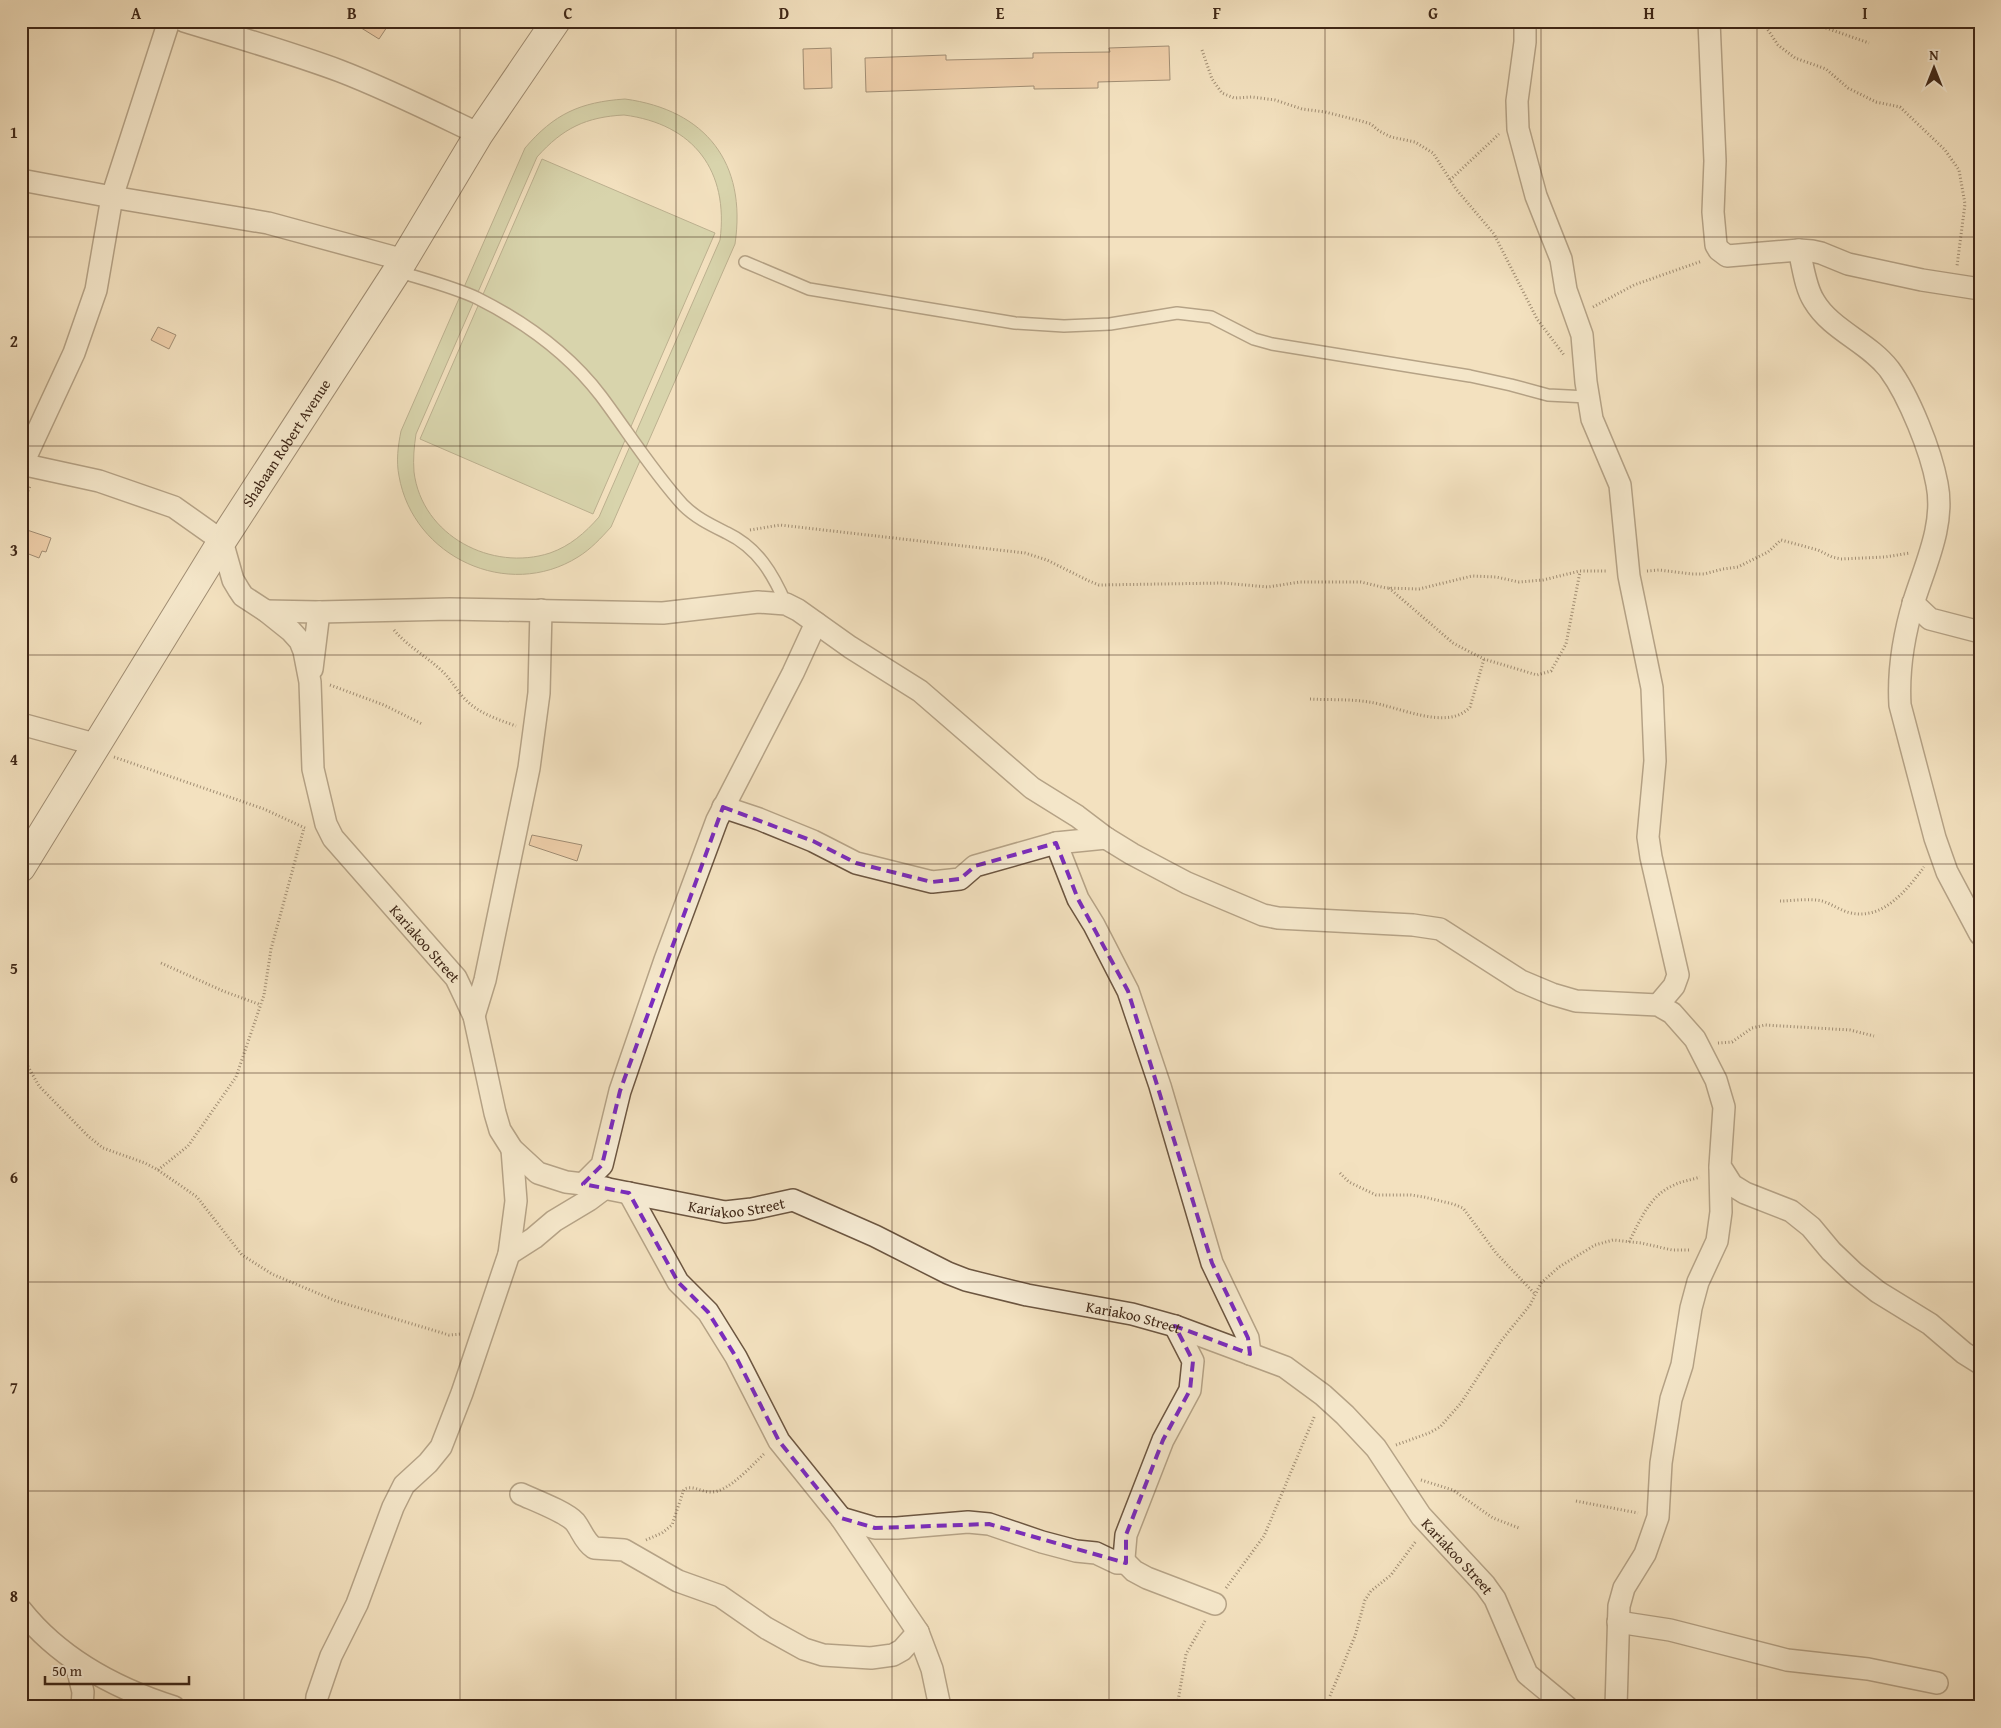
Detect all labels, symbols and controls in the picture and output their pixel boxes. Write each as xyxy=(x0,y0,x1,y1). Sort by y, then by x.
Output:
text: A xyxy=(131,1,142,25)
text: B xyxy=(347,1,357,25)
text: C xyxy=(563,1,573,25)
text: D xyxy=(779,1,789,25)
text: E xyxy=(996,1,1005,25)
text: F xyxy=(1213,1,1221,25)
text: G xyxy=(1428,1,1438,25)
text: H xyxy=(1643,1,1655,25)
text: I xyxy=(1862,1,1868,25)
north arrow xyxy=(1908,42,1958,92)
text: N xyxy=(1929,45,1939,65)
text: 1 xyxy=(10,120,18,144)
text: 2 xyxy=(10,329,18,353)
street label: Shabaan Robert Avenue xyxy=(236,375,335,511)
text: 3 xyxy=(10,538,18,562)
text: 4 xyxy=(10,747,18,771)
street label: Kariakoo Street xyxy=(385,900,466,987)
text: 5 xyxy=(10,956,18,980)
text: 6 xyxy=(10,1165,18,1189)
street label: Kariakoo Street xyxy=(687,1191,787,1223)
street label: Kariakoo Street xyxy=(1084,1295,1185,1338)
text: 7 xyxy=(10,1375,18,1399)
street label: Kariakoo Street xyxy=(1417,1513,1499,1599)
text: 8 xyxy=(10,1584,18,1608)
scale bar xyxy=(45,1653,189,1685)
text: 50 m xyxy=(52,1660,83,1681)

